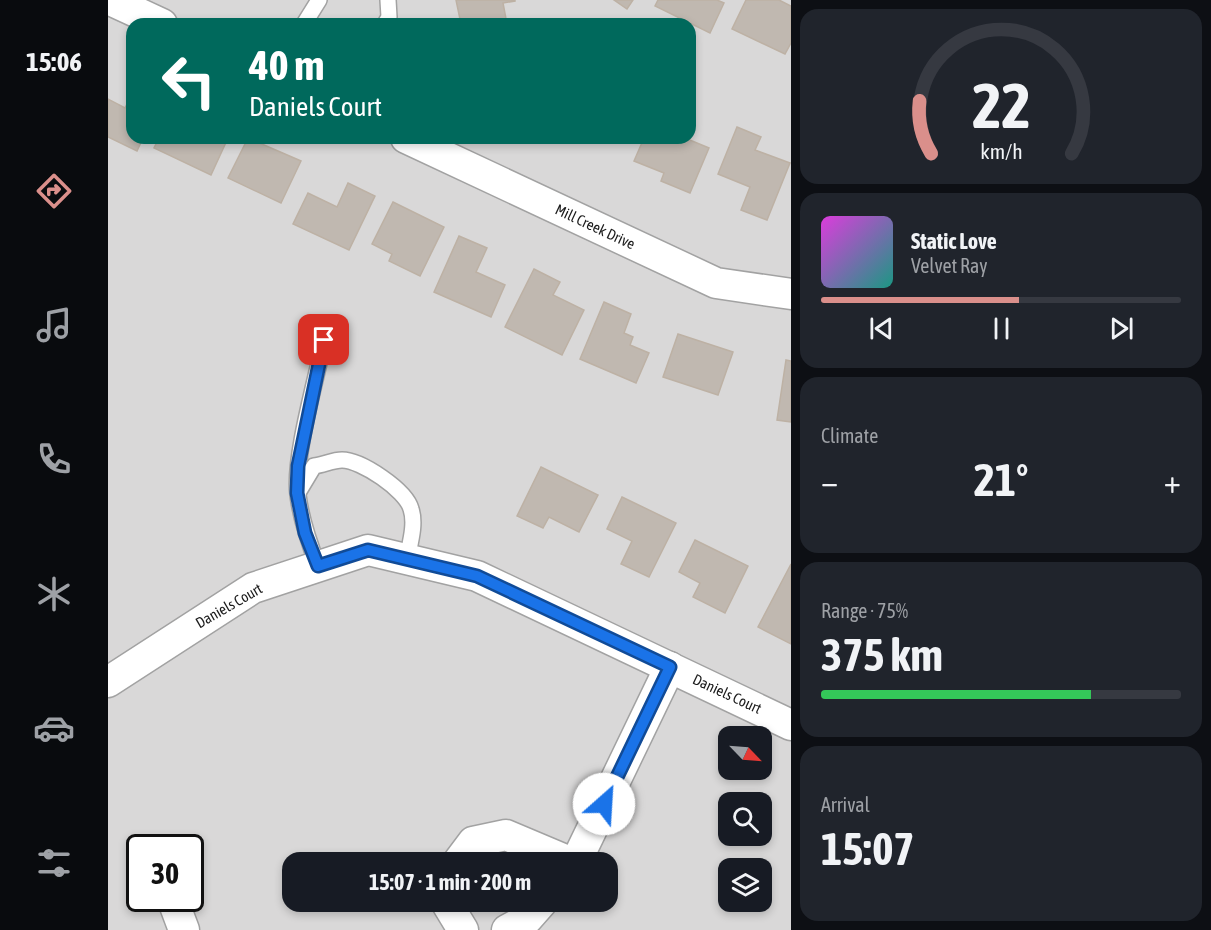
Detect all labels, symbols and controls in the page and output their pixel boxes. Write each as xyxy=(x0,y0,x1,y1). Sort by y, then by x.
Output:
text: 40 m xyxy=(249,41,324,89)
icon: left xyxy=(150,42,228,120)
text: 15:06 xyxy=(26,46,82,77)
text: 22 xyxy=(972,70,1030,141)
text: Daniels Court xyxy=(249,91,382,122)
text: km/h xyxy=(980,139,1022,164)
icon: directions xyxy=(33,170,75,212)
street label: Mill Creek Drive xyxy=(553,201,638,253)
text: Static Love xyxy=(911,228,997,254)
text: Velvet Ray xyxy=(911,254,988,277)
icon: music xyxy=(33,304,75,346)
icon: previous xyxy=(865,312,898,345)
icon: pause xyxy=(985,312,1018,345)
icon: next xyxy=(1105,312,1138,345)
pin xyxy=(298,314,349,365)
icon: arrive xyxy=(307,323,340,356)
text: Climate xyxy=(821,424,878,447)
icon: phone xyxy=(33,438,75,480)
text: 21° xyxy=(974,454,1028,506)
text: − xyxy=(821,462,838,500)
text: + xyxy=(1164,462,1181,500)
icon: climate xyxy=(33,573,75,615)
street label: Daniels Court xyxy=(193,580,265,631)
text: Range · 75% xyxy=(821,599,908,622)
text: 375 km xyxy=(821,629,943,681)
street label: Daniels Court xyxy=(690,670,764,717)
icon: car xyxy=(33,707,75,749)
north arrow xyxy=(718,726,772,780)
map controls xyxy=(718,726,772,912)
position arrow xyxy=(572,772,636,836)
button: search xyxy=(718,792,772,846)
text: Arrival xyxy=(821,793,870,816)
text: 15:07 xyxy=(821,823,915,875)
speed limit sign: 30 xyxy=(126,834,204,912)
icon: filters xyxy=(33,842,75,884)
button: layers xyxy=(718,858,772,912)
text: 15:07 · 1 min · 200 m xyxy=(369,869,531,895)

